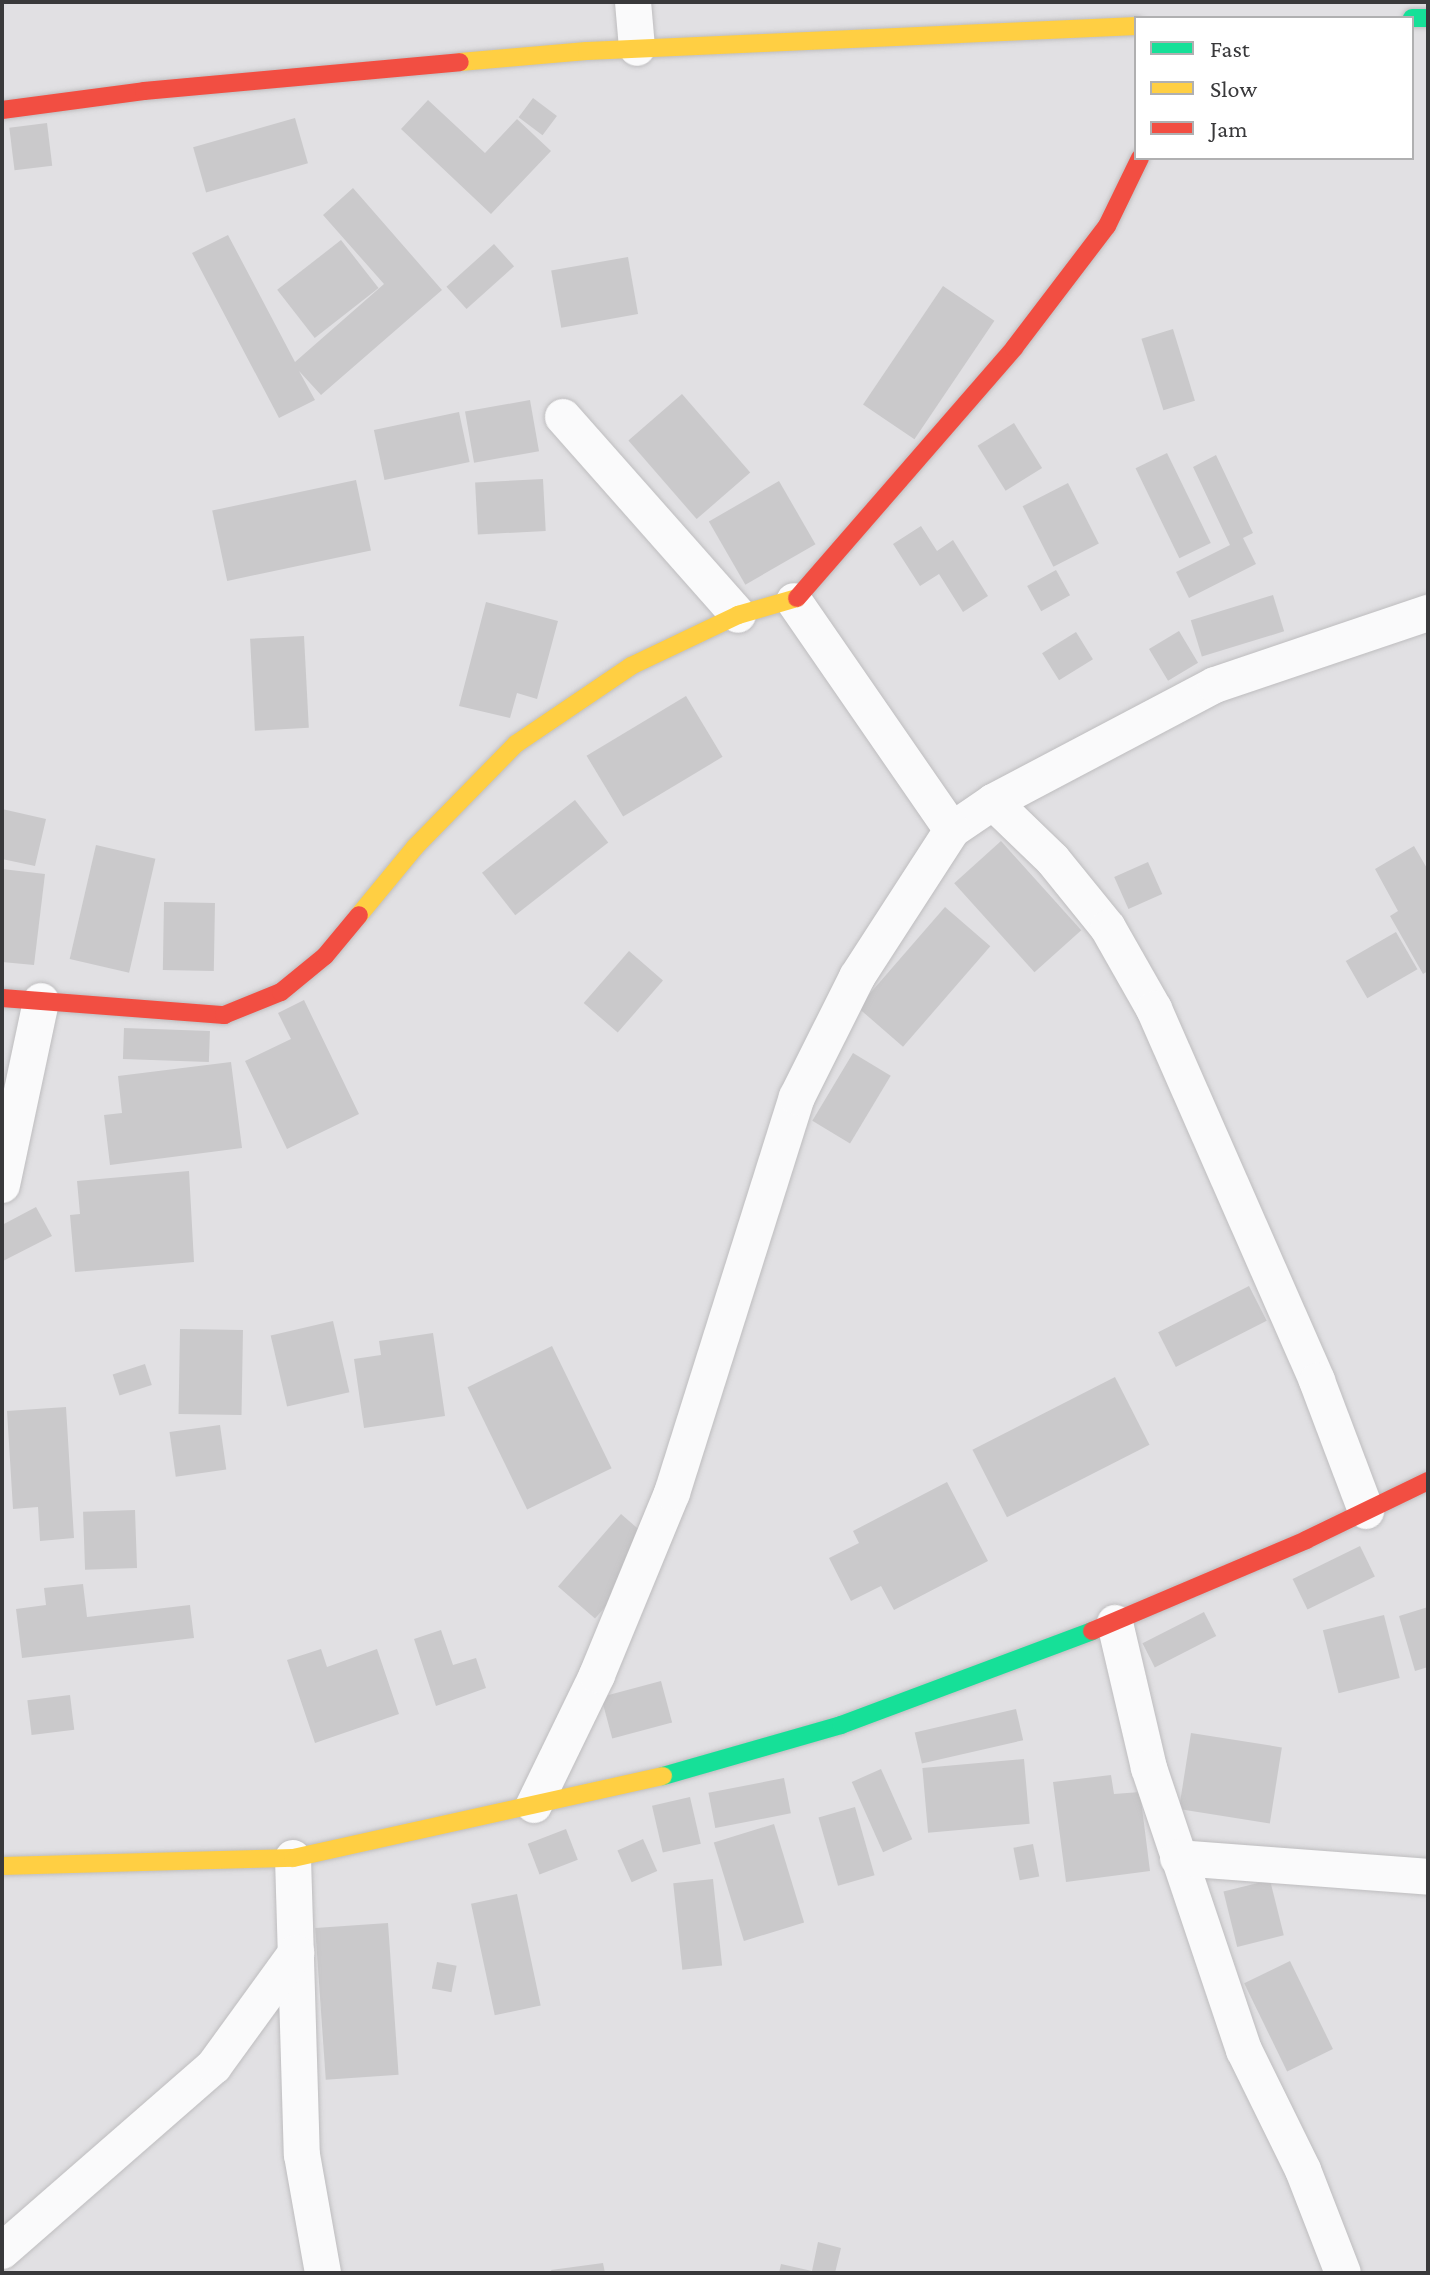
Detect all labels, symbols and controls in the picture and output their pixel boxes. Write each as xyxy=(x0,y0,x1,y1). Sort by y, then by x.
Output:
legend xyxy=(1134,16,1414,160)
text: Fast xyxy=(1210,35,1250,62)
text: Slow xyxy=(1210,75,1257,102)
text: Jam xyxy=(1210,115,1248,142)

